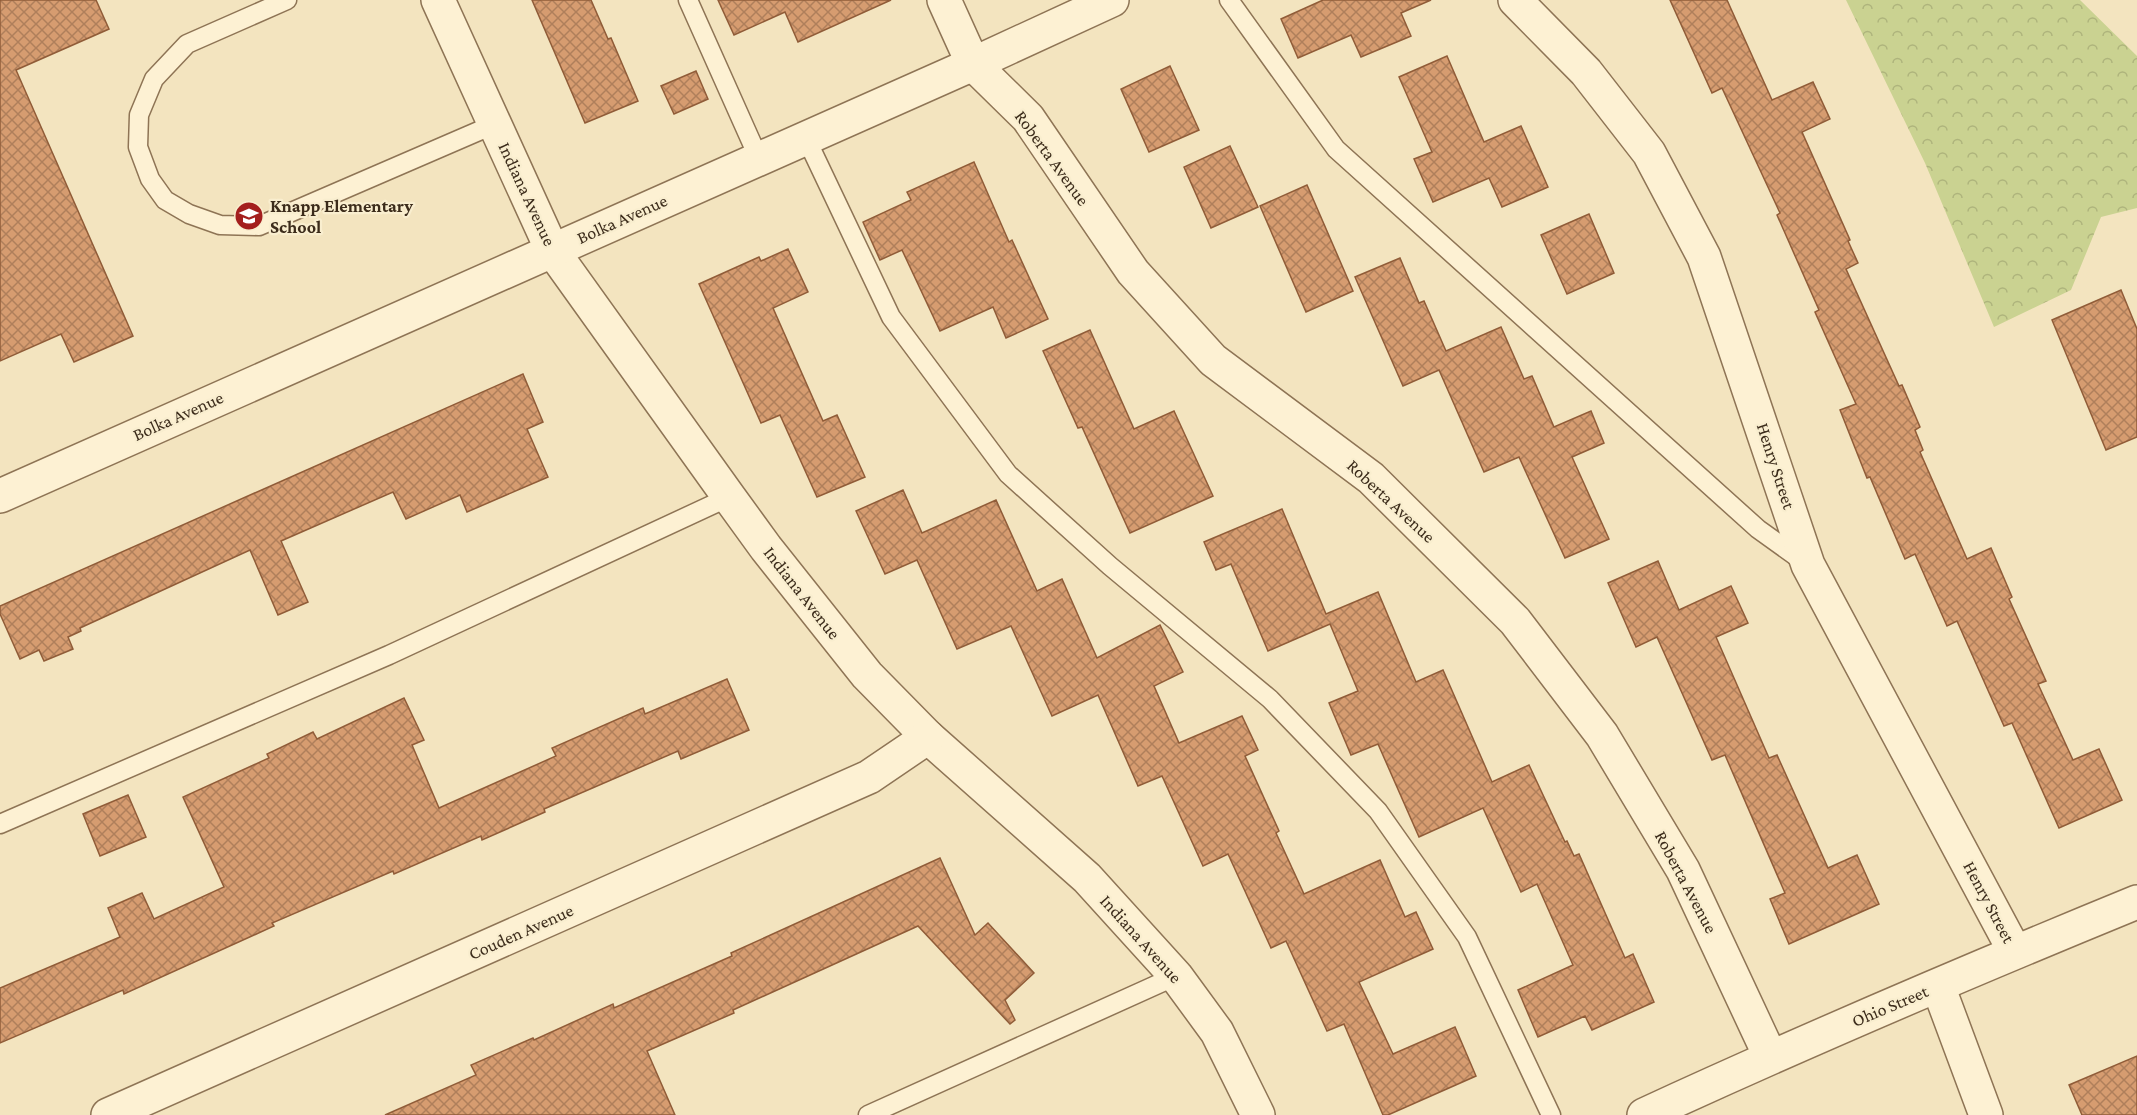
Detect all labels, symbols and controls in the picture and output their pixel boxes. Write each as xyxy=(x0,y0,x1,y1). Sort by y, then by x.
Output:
street label: Roberta Avenue xyxy=(1011,106,1093,210)
street label: Indiana Avenue xyxy=(494,139,560,249)
street label: Bolka Avenue xyxy=(574,190,670,248)
place label: Knapp Elementary School xyxy=(270,196,413,237)
school or university icon: Knapp Elementary School xyxy=(233,200,265,232)
street label: Bolka Avenue xyxy=(130,387,226,445)
street label: Henry Street xyxy=(1753,420,1800,513)
street label: Roberta Avenue xyxy=(1343,455,1439,547)
street label: Indiana Avenue xyxy=(760,543,844,643)
street label: Roberta Avenue xyxy=(1651,827,1721,937)
street label: Henry Street xyxy=(1959,858,2019,947)
street label: Indiana Avenue xyxy=(1096,891,1186,987)
street label: Couden Avenue xyxy=(466,900,577,964)
street label: Ohio Street xyxy=(1849,981,1932,1031)

